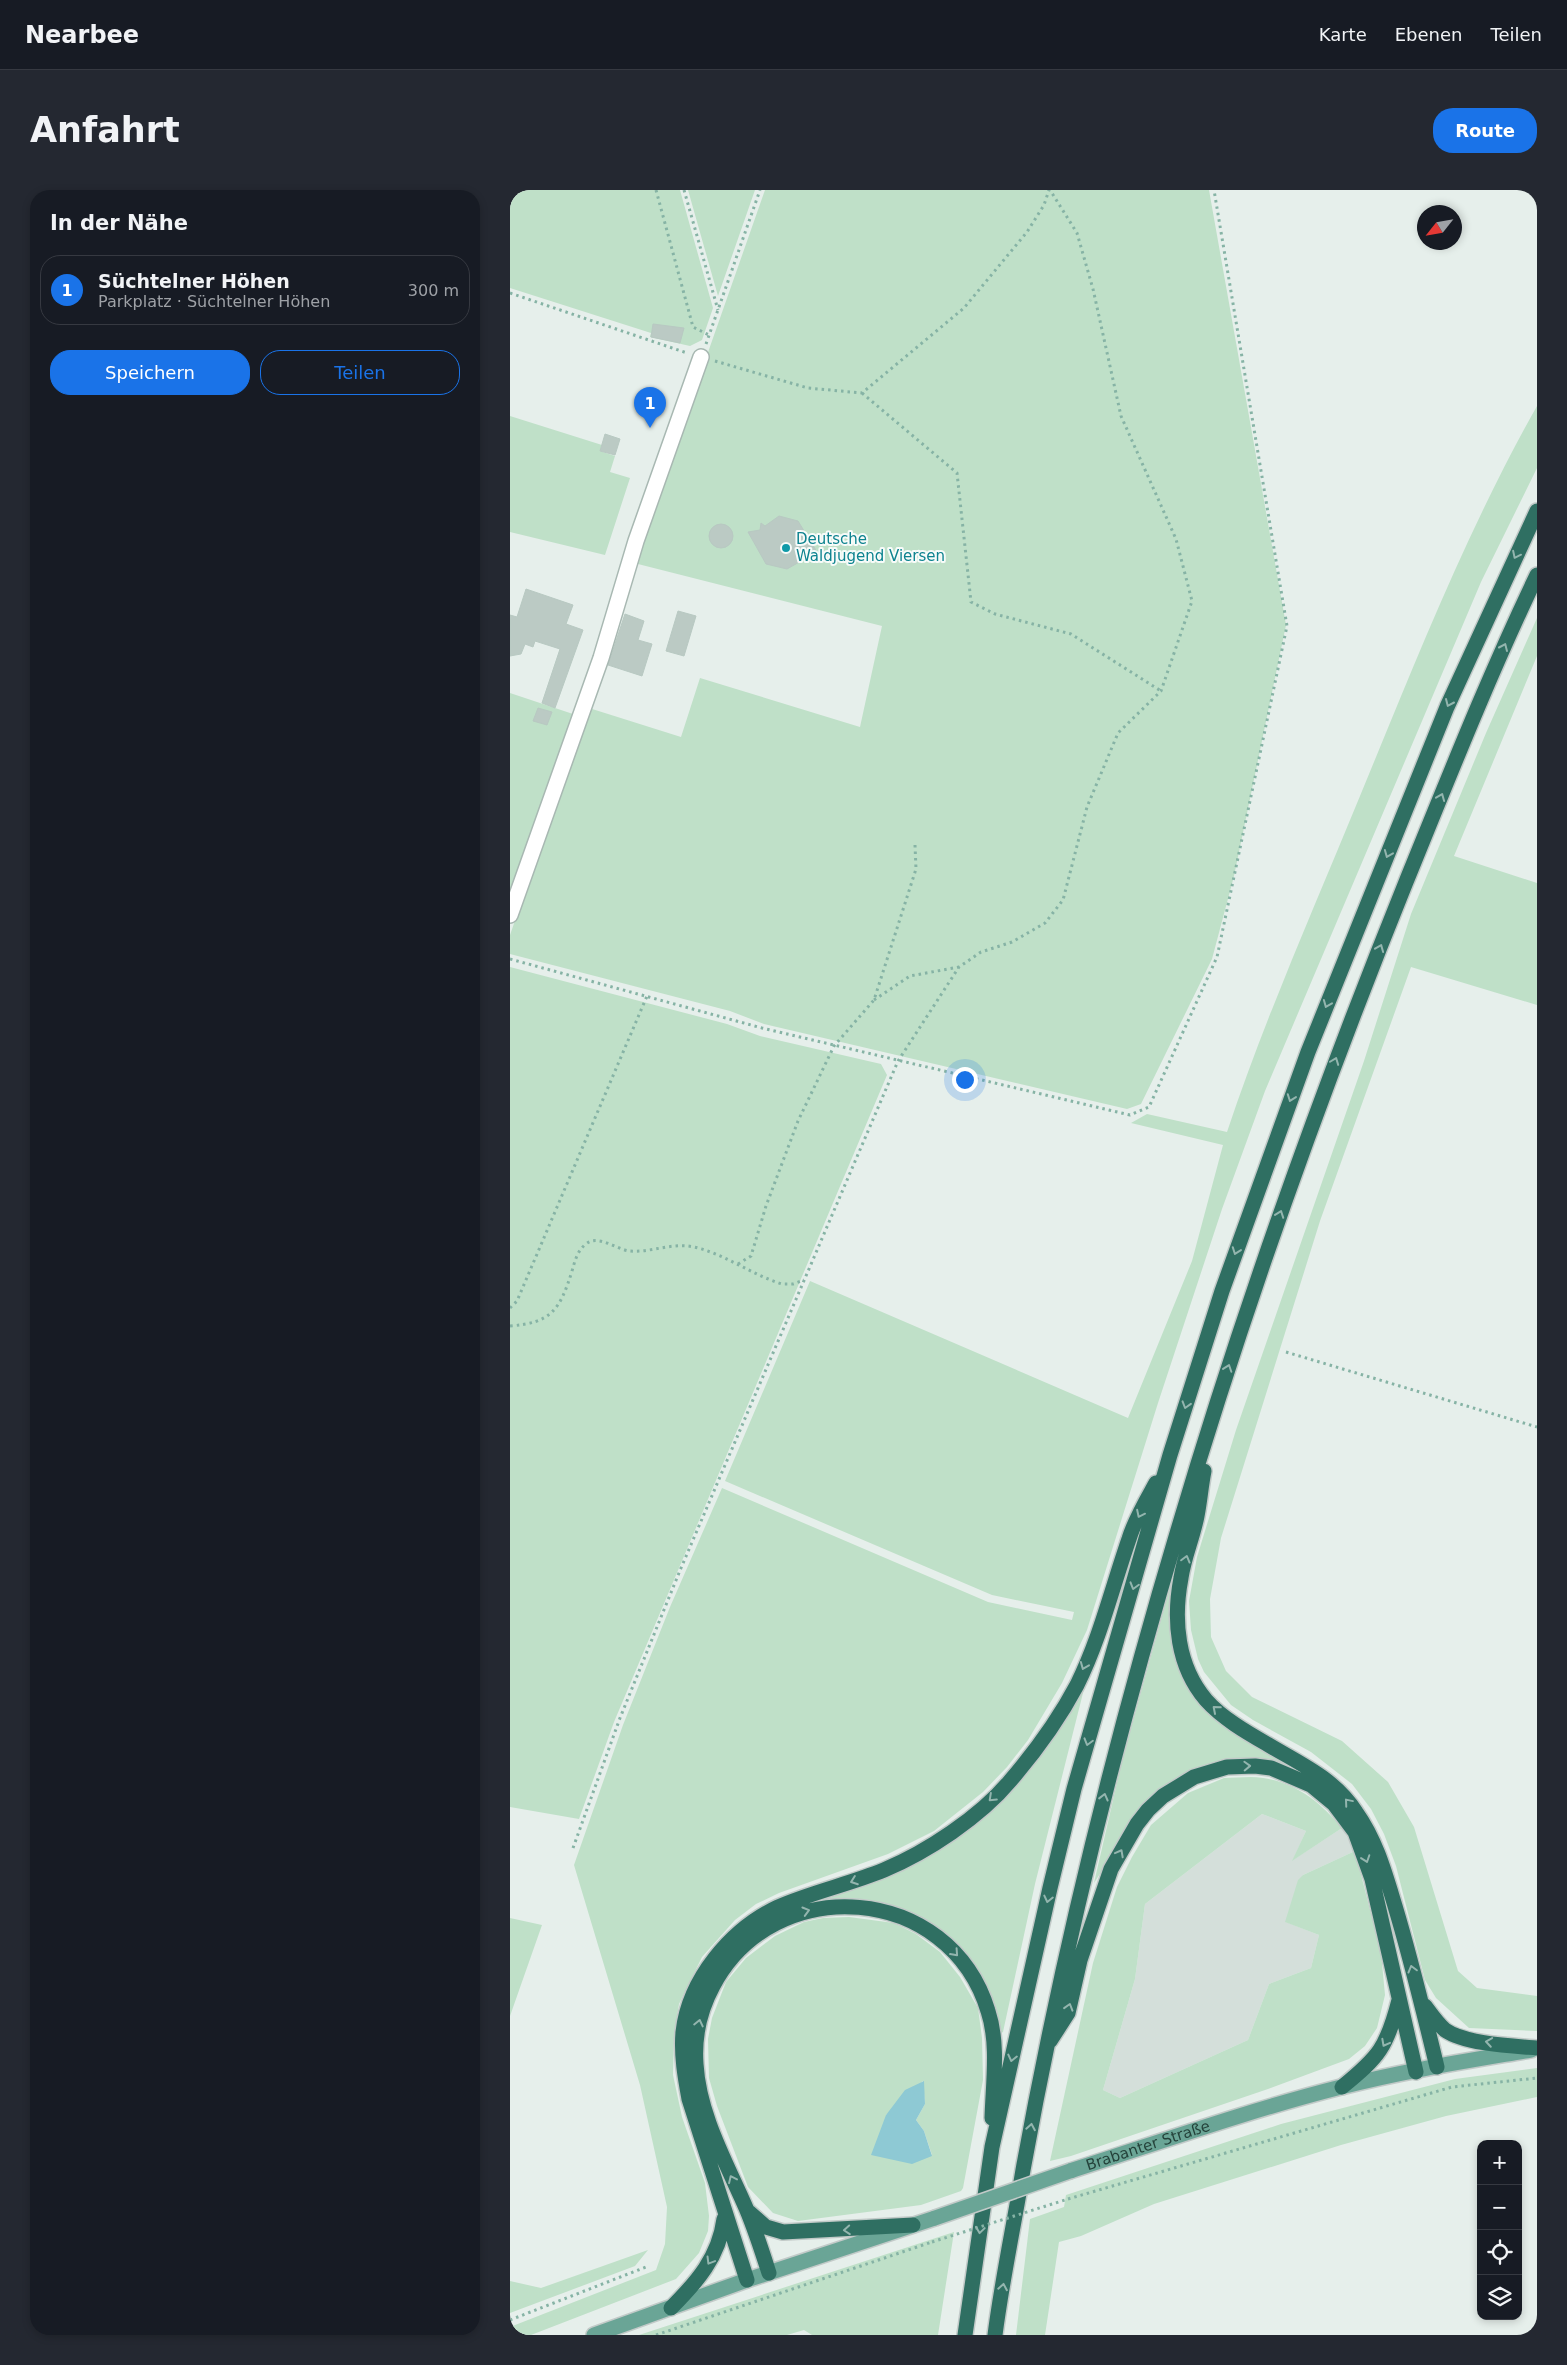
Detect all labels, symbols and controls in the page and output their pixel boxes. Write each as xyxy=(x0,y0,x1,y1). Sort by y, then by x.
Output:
text: Nearbee xyxy=(25,21,139,49)
text: Karte xyxy=(1319,24,1367,45)
text: Ebenen xyxy=(1395,24,1463,45)
text: Teilen xyxy=(1491,24,1542,45)
button: Route xyxy=(1433,108,1537,153)
text: Anfahrt xyxy=(30,110,180,150)
north arrow xyxy=(1417,205,1462,250)
text: In der Nähe xyxy=(50,211,188,235)
text: Süchtelner Höhen xyxy=(98,270,290,292)
text: 1 xyxy=(61,281,73,300)
text: 300 m xyxy=(408,281,459,300)
text: Parkplatz · Süchtelner Höhen xyxy=(98,292,330,311)
button: Speichern xyxy=(50,350,250,395)
button: Teilen xyxy=(260,350,460,395)
pin: 1 xyxy=(634,387,666,428)
place label: Deutsche Waldjugend Viersen xyxy=(796,530,945,565)
marker: Deutsche Waldjugend Viersen xyxy=(780,542,792,554)
one-way arrow xyxy=(1512,550,1522,559)
one-way arrow xyxy=(1497,643,1508,652)
one-way arrow xyxy=(1445,698,1456,707)
one-way arrow xyxy=(1434,793,1445,802)
one-way arrow xyxy=(1384,849,1395,858)
one-way arrow xyxy=(1373,944,1384,953)
one-way arrow xyxy=(1323,999,1334,1008)
one-way arrow xyxy=(1329,1057,1340,1066)
your location xyxy=(952,1067,978,1093)
one-way arrow xyxy=(1287,1093,1297,1102)
one-way arrow xyxy=(1274,1210,1284,1219)
one-way arrow xyxy=(1232,1246,1242,1255)
one-way arrow xyxy=(1222,1364,1232,1373)
one-way arrow xyxy=(1181,1401,1191,1409)
one-way arrow xyxy=(1136,1508,1146,1517)
one-way arrow xyxy=(1180,1555,1190,1563)
one-way arrow xyxy=(1129,1581,1139,1590)
one-way arrow xyxy=(1080,1661,1091,1670)
one-way arrow xyxy=(1213,1706,1222,1715)
one-way arrow xyxy=(1084,1737,1094,1746)
one-way arrow xyxy=(1243,1761,1251,1771)
one-way arrow xyxy=(989,1793,998,1802)
one-way arrow xyxy=(1098,1793,1108,1801)
one-way arrow xyxy=(1346,1799,1354,1808)
one-way arrow xyxy=(1114,1849,1124,1858)
one-way arrow xyxy=(1361,1854,1371,1862)
one-way arrow xyxy=(850,1875,859,1885)
one-way arrow xyxy=(1043,1895,1054,1904)
one-way arrow xyxy=(802,1907,810,1917)
one-way arrow xyxy=(949,1948,958,1957)
one-way arrow xyxy=(1408,1965,1418,1973)
one-way arrow xyxy=(1064,2003,1074,2011)
one-way arrow xyxy=(693,2018,704,2027)
one-way arrow xyxy=(1382,2037,1392,2046)
one-way arrow xyxy=(1484,2037,1492,2048)
one-way arrow xyxy=(1007,2053,1018,2062)
street label: Brabanter Straße xyxy=(1084,2117,1212,2174)
one-way arrow xyxy=(1026,2123,1036,2131)
map controls xyxy=(1477,2140,1522,2320)
button: + xyxy=(1477,2140,1522,2185)
one-way arrow xyxy=(729,2175,739,2184)
button: − xyxy=(1477,2185,1522,2230)
one-way arrow xyxy=(843,2225,851,2236)
one-way arrow xyxy=(975,2226,986,2234)
button: locate xyxy=(1477,2230,1522,2275)
one-way arrow xyxy=(707,2256,717,2265)
button: layers xyxy=(1477,2275,1522,2320)
one-way arrow xyxy=(997,2283,1007,2291)

